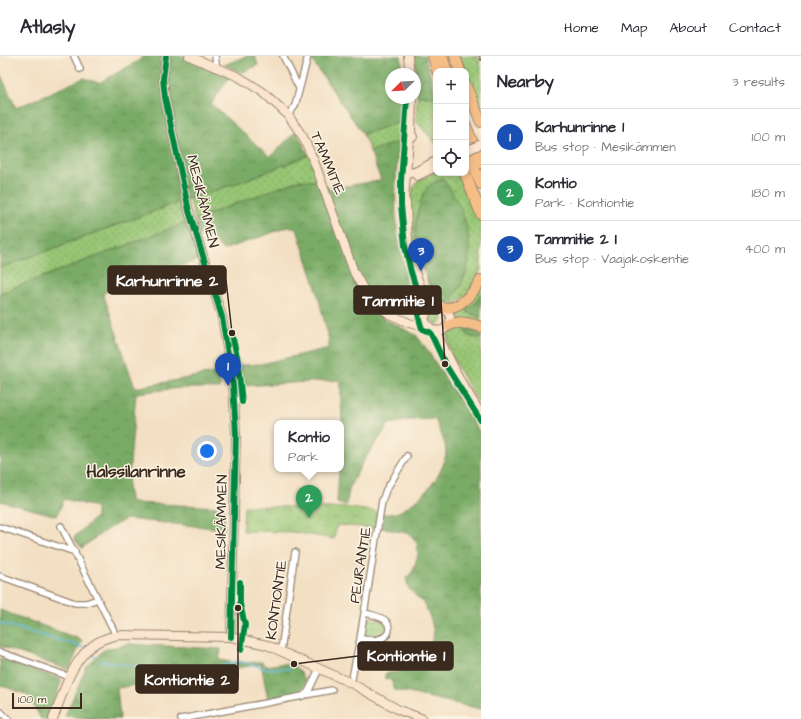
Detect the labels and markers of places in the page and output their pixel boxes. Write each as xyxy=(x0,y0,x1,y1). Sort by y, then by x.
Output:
pin: 3 xyxy=(408,238,434,271)
callout: Karhunrinne 2 xyxy=(108,266,226,294)
callout: Tammitie 1 xyxy=(354,286,441,314)
pin: 1 xyxy=(215,353,241,386)
pin: 2 xyxy=(296,485,322,518)
callout: Kontiontie 1 xyxy=(358,642,453,670)
callout: Kontiontie 2 xyxy=(136,665,238,693)

